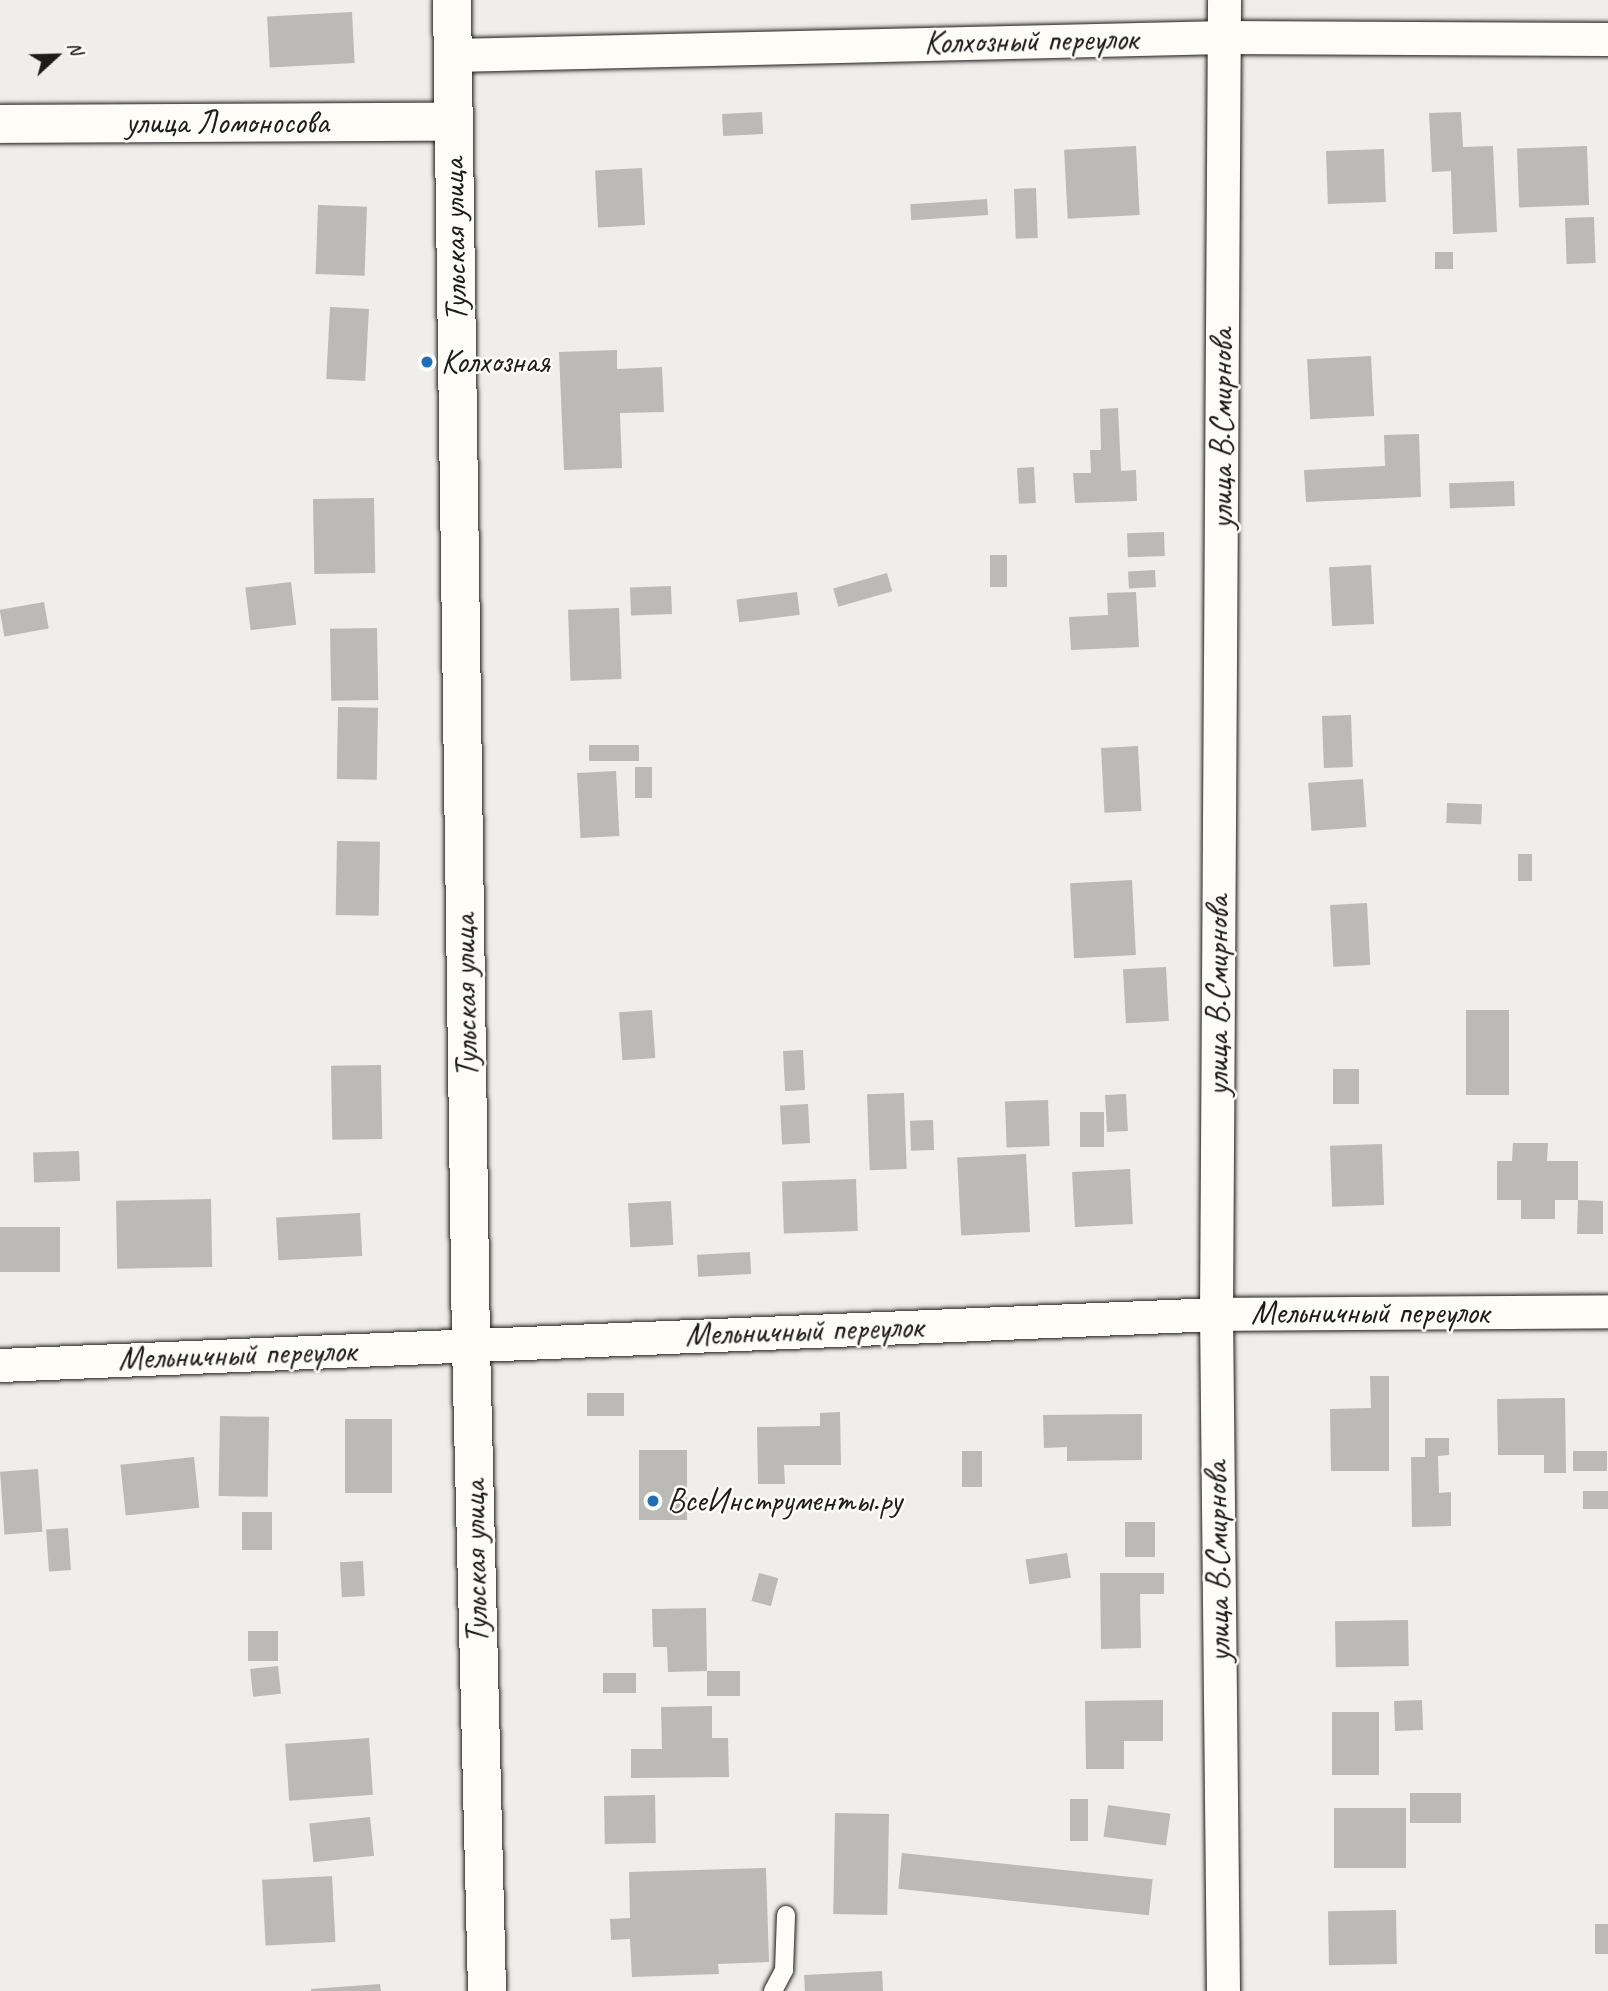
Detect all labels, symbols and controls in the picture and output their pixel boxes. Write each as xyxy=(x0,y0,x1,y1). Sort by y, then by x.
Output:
street label: Колхозный переулок xyxy=(924,19,1138,63)
north arrow xyxy=(21,21,91,91)
text: N xyxy=(62,38,89,58)
street label: улица Ломоносова xyxy=(125,103,329,143)
street label: Тульская улица xyxy=(434,157,476,323)
street label: улица В.Смирнова xyxy=(1202,329,1242,529)
place label: Колхозная xyxy=(441,342,550,382)
marker: Колхозная xyxy=(419,354,435,370)
street label: улица В.Смирнова xyxy=(1198,896,1238,1096)
street label: Тульская улица xyxy=(445,913,487,1079)
street label: Мельничный переулок xyxy=(1251,1293,1489,1333)
street label: Мельничный переулок xyxy=(684,1307,924,1355)
street label: Мельничный переулок xyxy=(117,1331,357,1379)
street label: улица В.Смирнова xyxy=(1196,1461,1240,1663)
street label: Тульская улица xyxy=(455,1479,497,1645)
place label: ВсеИнструменты.ру xyxy=(667,1481,902,1521)
marker: ВсеИнструменты.ру xyxy=(645,1493,661,1509)

